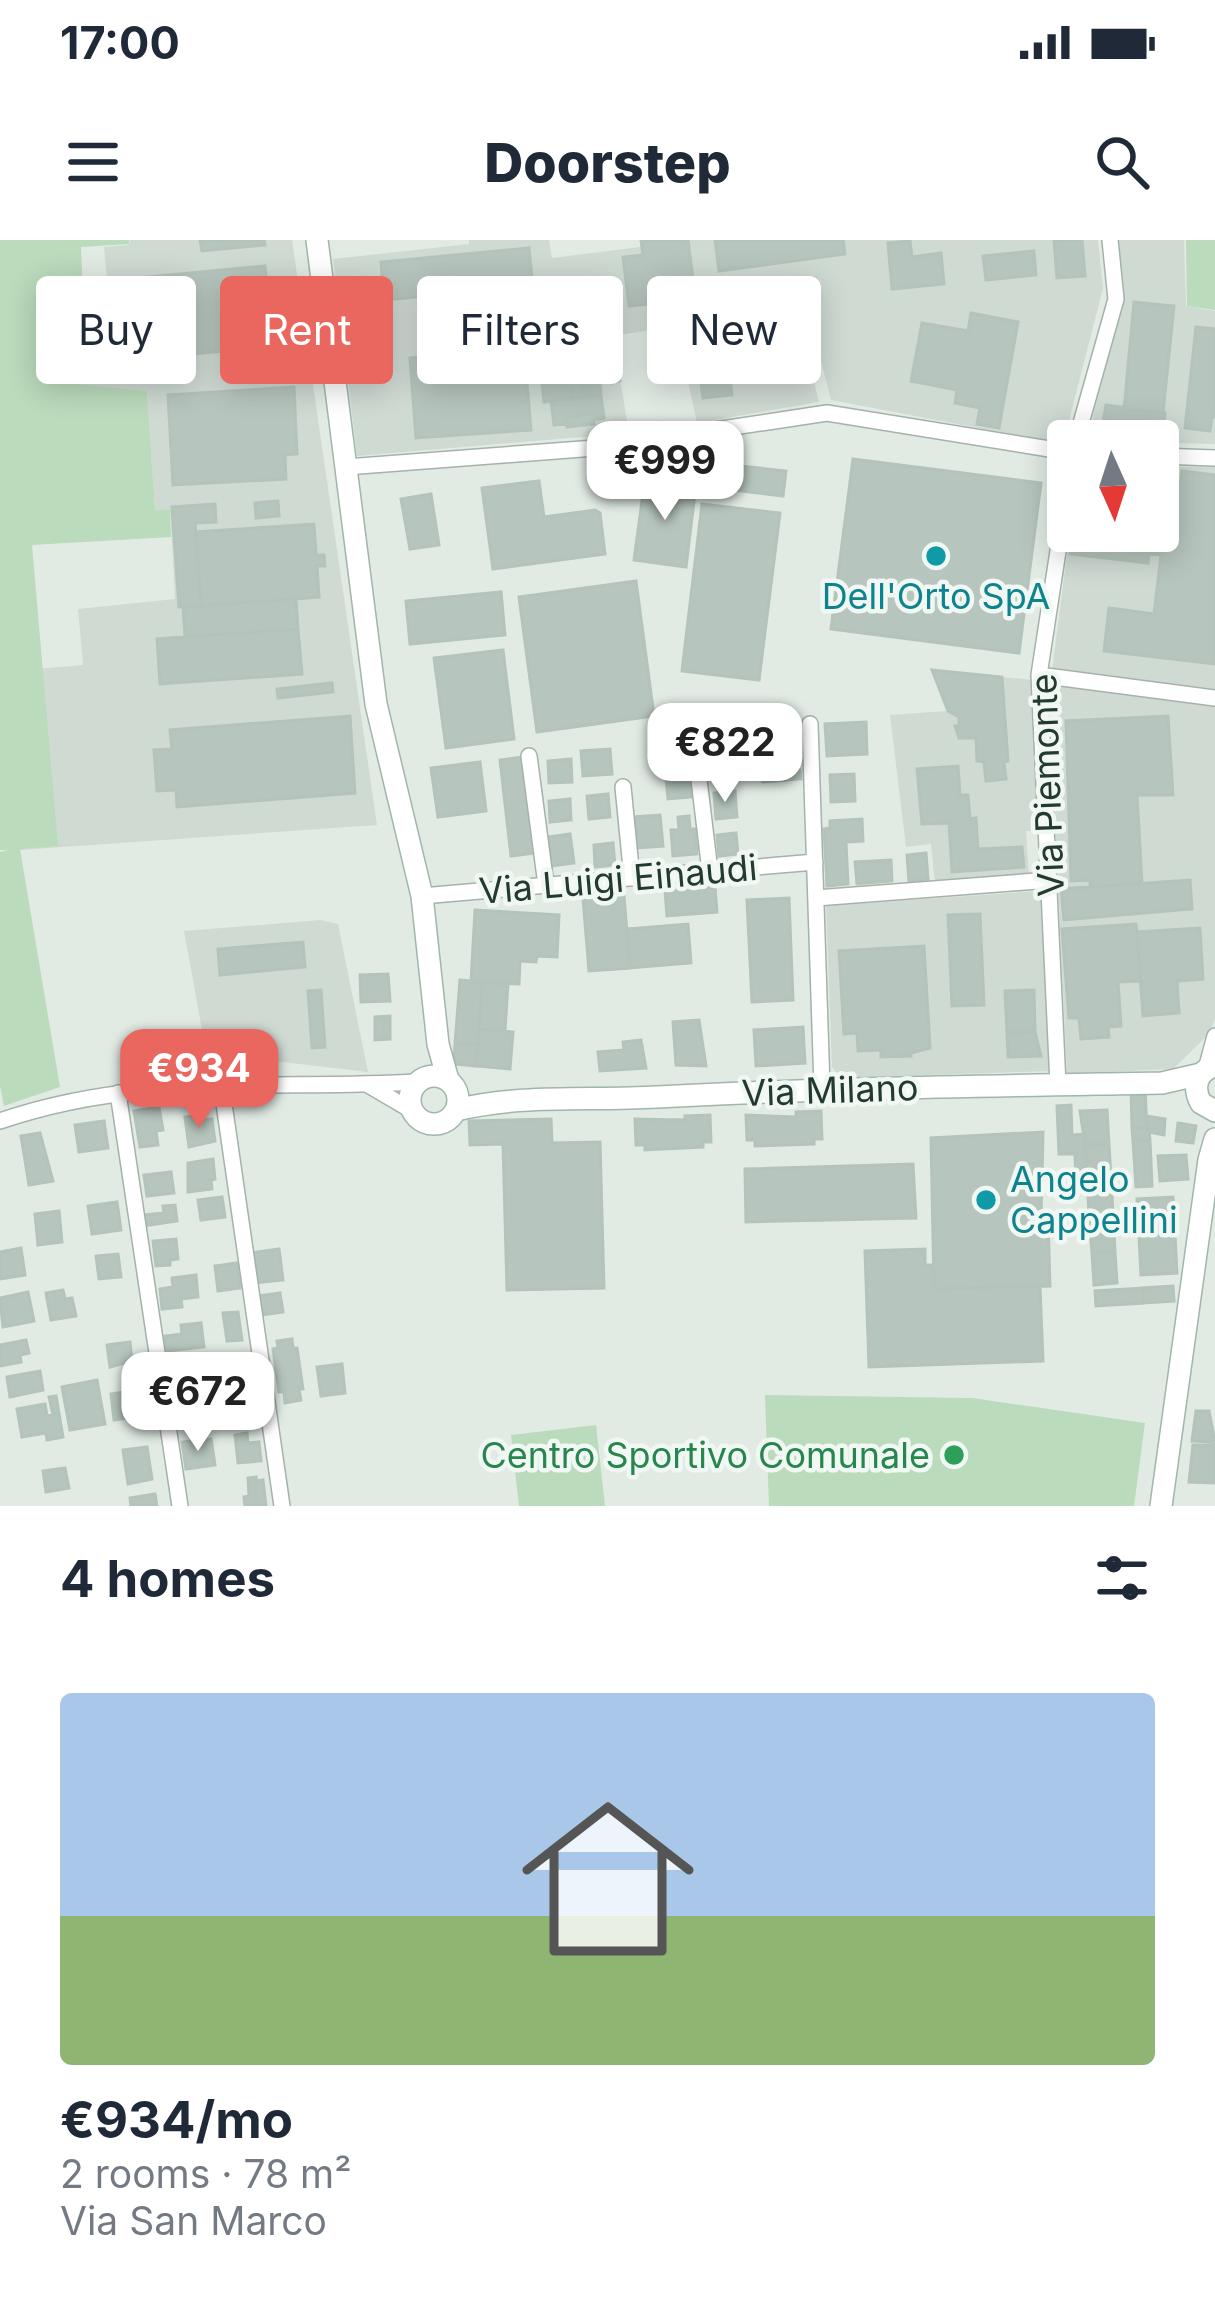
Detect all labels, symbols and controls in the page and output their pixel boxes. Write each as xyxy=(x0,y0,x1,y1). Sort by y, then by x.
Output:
text: 17:00 xyxy=(60,15,180,70)
icon: menu xyxy=(60,129,126,195)
icon: search xyxy=(1089,129,1155,195)
text: Doorstep xyxy=(484,130,731,195)
chip: Buy xyxy=(36,276,196,384)
chip: Rent xyxy=(220,276,393,384)
chip: Filters xyxy=(417,276,623,384)
chip: New xyxy=(647,276,821,384)
north arrow xyxy=(1047,420,1179,552)
map controls xyxy=(1047,420,1179,552)
pin: €999 xyxy=(594,421,736,523)
text: €999 xyxy=(614,436,716,483)
marker: Dell'Orto SpA xyxy=(923,543,949,569)
place label: Dell'Orto SpA xyxy=(822,574,1050,618)
street label: Via Piemonte xyxy=(1021,673,1073,897)
pin: €822 xyxy=(654,703,796,805)
text: €822 xyxy=(674,718,776,765)
street label: Via Luigi Einaudi xyxy=(477,845,759,913)
pin: €934 xyxy=(128,1029,270,1131)
text: €934 xyxy=(147,1044,251,1091)
street label: Via Milano xyxy=(741,1065,919,1115)
place label: Angelo Cappellini xyxy=(1010,1157,1178,1242)
marker: Angelo Cappellini xyxy=(973,1187,999,1213)
pin: €672 xyxy=(127,1352,269,1454)
text: €672 xyxy=(148,1367,248,1414)
place label: Centro Sportivo Comunale xyxy=(481,1433,930,1477)
marker: Centro Sportivo Comunale xyxy=(941,1442,967,1468)
icon: filters xyxy=(1089,1545,1155,1611)
text: 4 homes xyxy=(60,1548,275,1609)
icon: home xyxy=(500,1771,716,1987)
text: €934/mo xyxy=(60,2089,293,2150)
text: 2 rooms · 78 m² xyxy=(60,2150,352,2197)
text: Via San Marco xyxy=(60,2197,327,2244)

